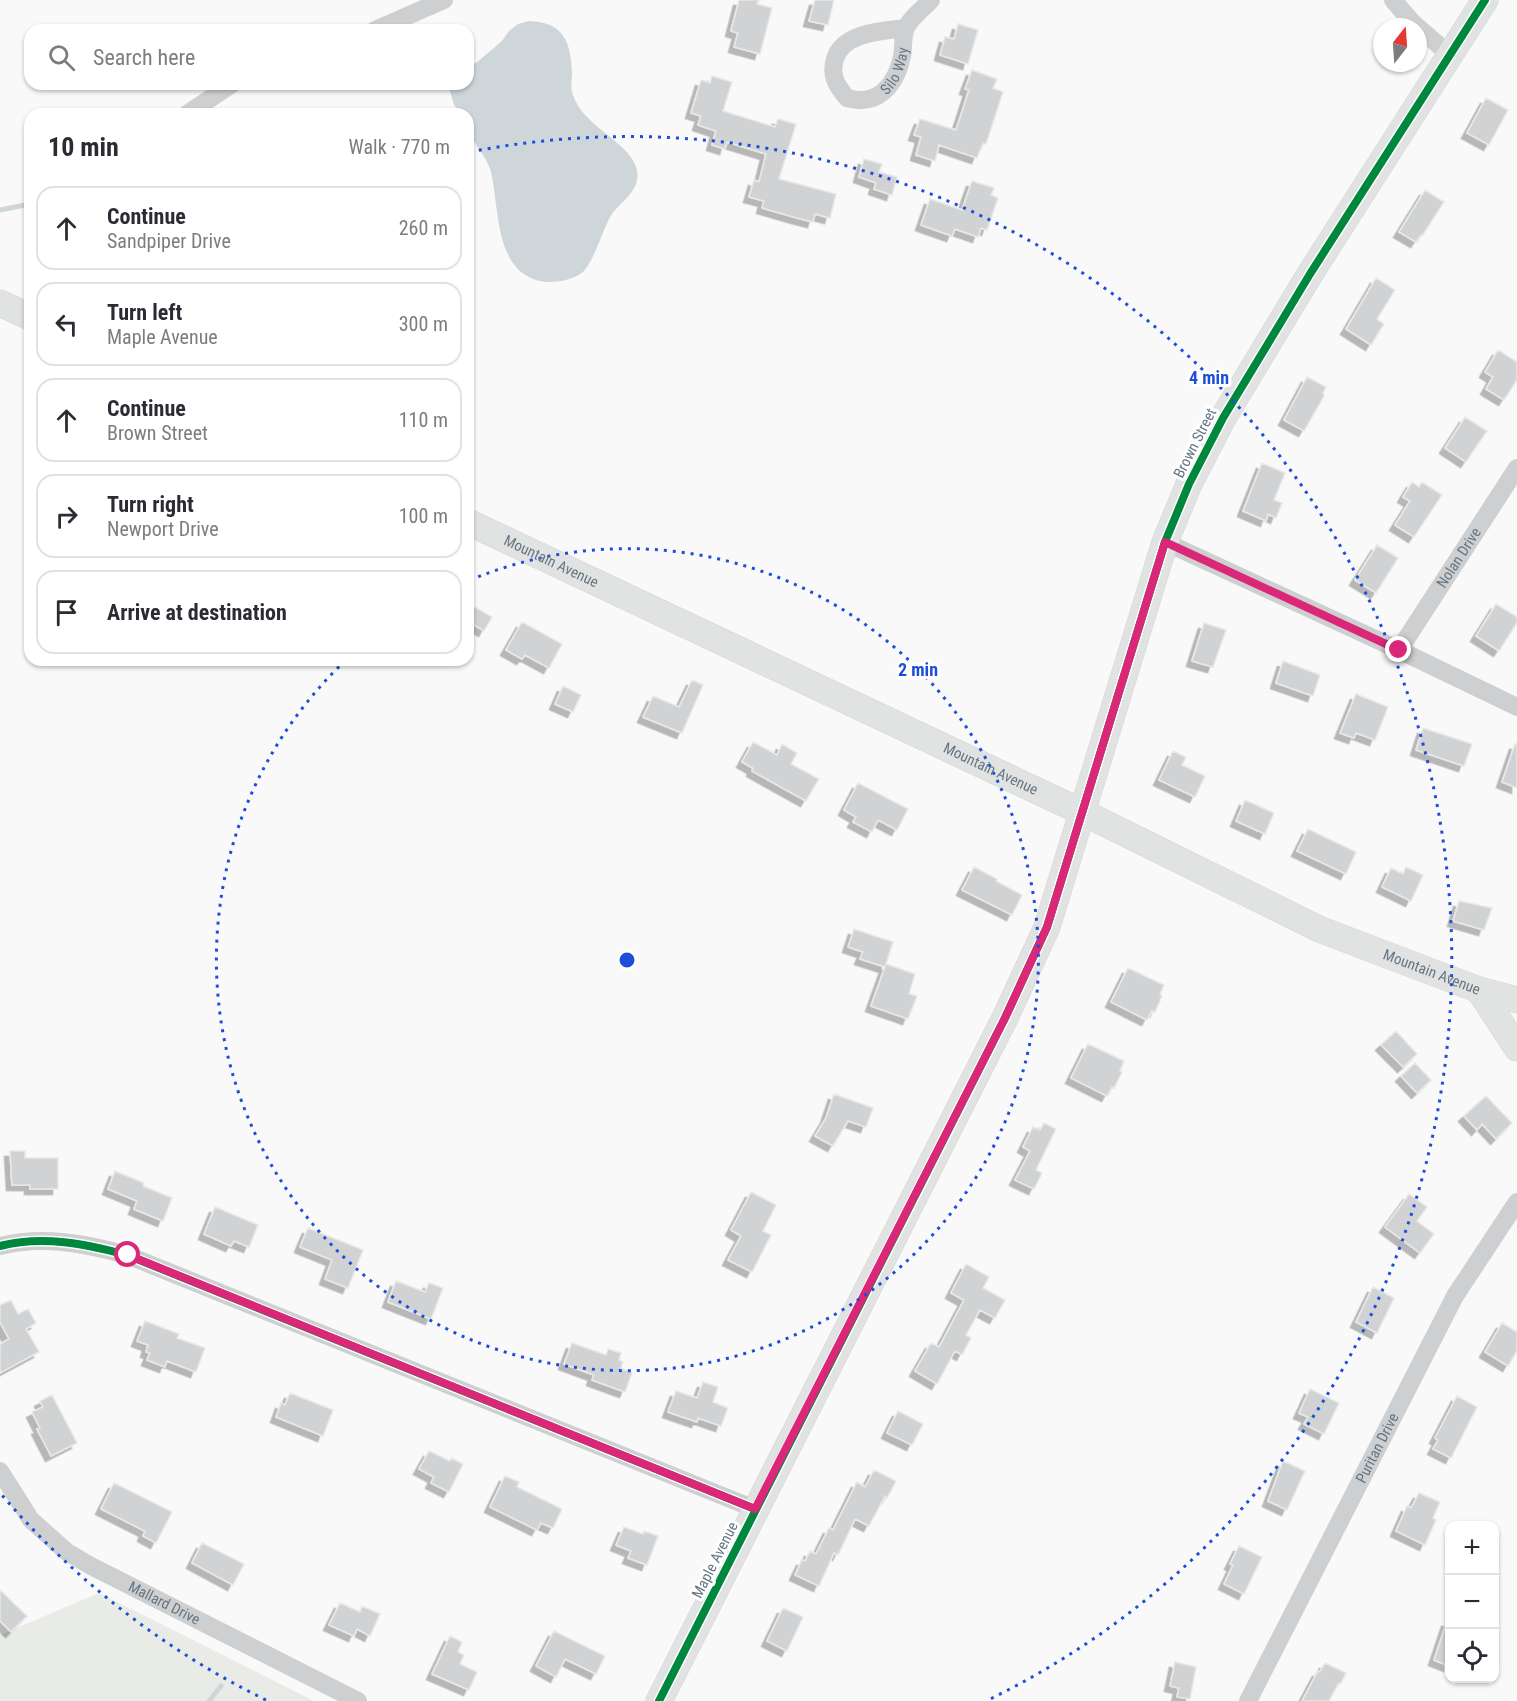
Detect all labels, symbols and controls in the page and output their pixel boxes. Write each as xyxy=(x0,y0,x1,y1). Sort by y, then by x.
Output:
north arrow xyxy=(1373,18,1427,72)
search box xyxy=(24,24,474,90)
icon: search xyxy=(45,41,78,74)
text: Search here xyxy=(93,45,195,70)
street label: Silo Way xyxy=(877,47,912,99)
text: 10 min xyxy=(48,132,119,162)
text: Walk · 770 m xyxy=(349,135,450,159)
text: Continue xyxy=(107,204,186,229)
icon: ahead xyxy=(50,212,83,245)
text: 260 m xyxy=(399,216,448,240)
text: Sandpiper Drive xyxy=(107,229,231,253)
text: Turn left xyxy=(107,300,182,325)
icon: left xyxy=(50,308,83,341)
text: 300 m xyxy=(399,312,448,336)
text: Maple Avenue xyxy=(107,325,218,349)
text: 4 min xyxy=(1189,367,1229,388)
text: Continue xyxy=(107,396,186,421)
icon: ahead xyxy=(50,404,83,437)
street label: Brown Street xyxy=(1170,405,1220,481)
text: 110 m xyxy=(399,408,448,432)
text: Brown Street xyxy=(107,421,208,445)
text: Turn right xyxy=(107,492,194,517)
icon: right xyxy=(50,500,83,533)
text: 100 m xyxy=(399,504,448,528)
text: Newport Drive xyxy=(107,517,219,541)
street label: Nolan Drive xyxy=(1433,524,1485,591)
street label: Mountain Avenue xyxy=(501,531,601,591)
icon: arrive xyxy=(50,596,83,629)
text: Arrive at destination xyxy=(107,600,287,625)
route end xyxy=(1385,636,1411,662)
text: 2 min xyxy=(898,659,938,680)
street label: Mountain Avenue xyxy=(940,739,1041,799)
street label: Mountain Avenue xyxy=(1381,945,1483,999)
centre of rings xyxy=(617,950,637,970)
route start xyxy=(114,1241,140,1267)
street label: Puritan Drive xyxy=(1352,1410,1403,1486)
street label: Maple Avenue xyxy=(688,1519,742,1601)
map controls xyxy=(1445,1521,1499,1683)
button: + xyxy=(1445,1521,1499,1575)
button: − xyxy=(1445,1575,1499,1629)
street label: Mallard Drive xyxy=(125,1577,203,1629)
button: locate xyxy=(1445,1629,1499,1683)

